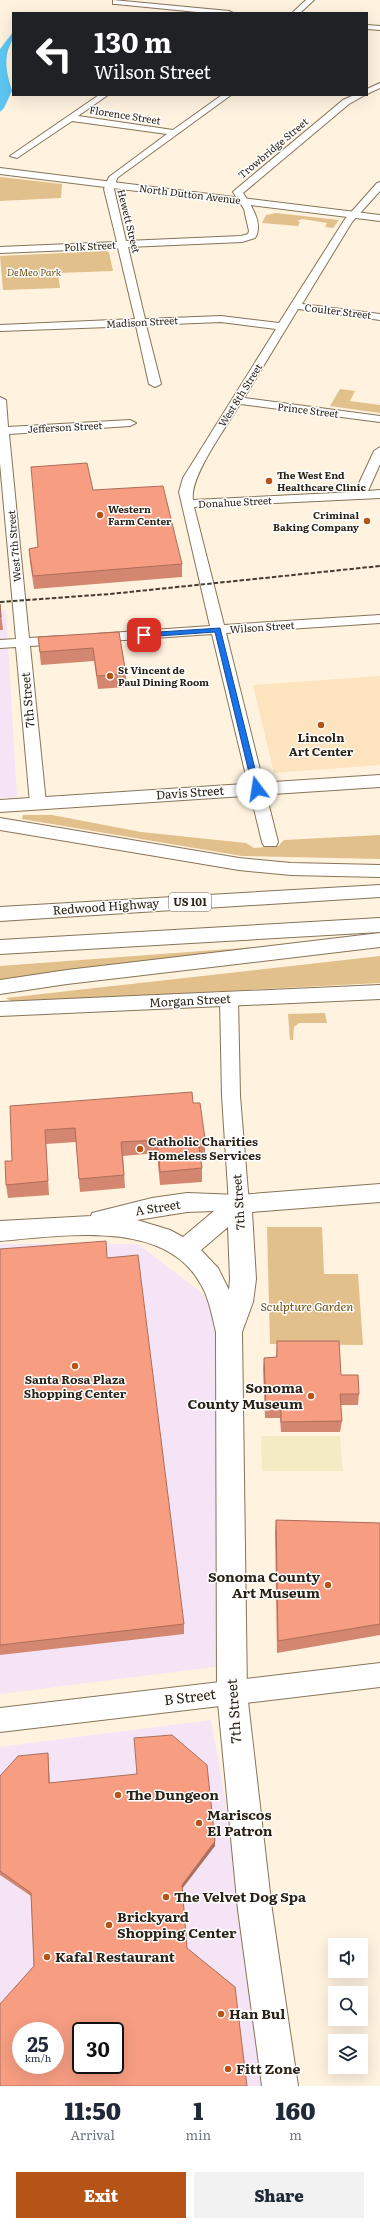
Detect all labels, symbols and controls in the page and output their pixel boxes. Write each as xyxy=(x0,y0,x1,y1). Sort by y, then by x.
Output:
text: 130 m xyxy=(94,20,172,62)
icon: left xyxy=(28,28,80,80)
text: Wilson Street xyxy=(94,58,211,85)
street label: Florence Street xyxy=(88,101,162,128)
street label: Trowbridge Street xyxy=(234,114,311,181)
street label: North Dutton Avenue xyxy=(138,180,242,207)
street label: Hewett Street xyxy=(114,187,145,255)
street label: Polk Street xyxy=(64,237,116,254)
park label: DeMeo Park xyxy=(7,264,62,279)
street label: Coulter Street xyxy=(304,299,372,322)
street label: Madison Street xyxy=(106,312,178,331)
street label: West 8th Street xyxy=(214,360,265,429)
street label: Prince Street xyxy=(277,398,339,421)
street label: Jefferson Street xyxy=(27,417,103,436)
place label: The West End Healthcare Clinic xyxy=(277,467,366,494)
marker: The West End Healthcare Clinic xyxy=(264,476,274,486)
street label: Donahue Street xyxy=(198,492,272,511)
place label: Western Farm Center xyxy=(108,501,172,528)
place label: Criminal Baking Company xyxy=(273,507,360,534)
street label: West 7th Street xyxy=(3,510,24,582)
marker: Western Farm Center xyxy=(95,510,105,520)
marker: Criminal Baking Company xyxy=(362,516,372,526)
street label: Wilson Street xyxy=(229,617,295,636)
pin xyxy=(127,618,161,652)
icon: arrive xyxy=(133,624,155,646)
place label: St Vincent de Paul Dining Room xyxy=(118,662,209,689)
street label: 7th Street xyxy=(16,671,38,729)
marker: St Vincent de Paul Dining Room xyxy=(105,671,115,681)
marker: Lincoln Art Center xyxy=(316,720,326,730)
place label: Lincoln Art Center xyxy=(289,728,354,760)
position arrow xyxy=(236,768,278,810)
street label: Davis Street xyxy=(155,781,225,803)
street label: Redwood Highway xyxy=(52,893,160,919)
road number: US 101 xyxy=(169,893,211,911)
street label: Morgan Street xyxy=(149,989,231,1011)
place label: Catholic Charities Homeless Services xyxy=(148,1132,261,1164)
marker: Catholic Charities Homeless Services xyxy=(135,1144,145,1154)
street label: 7th Street xyxy=(227,1174,249,1230)
street label: A Street xyxy=(134,1195,182,1219)
park label: Sculpture Garden xyxy=(261,1297,353,1315)
marker: Santa Rosa Plaza Shopping Center xyxy=(70,1361,80,1371)
place label: Santa Rosa Plaza Shopping Center xyxy=(24,1370,127,1402)
place label: Sonoma County Museum xyxy=(187,1377,304,1413)
marker: Sonoma County Museum xyxy=(306,1391,316,1401)
place label: Sonoma County Art Museum xyxy=(208,1566,320,1602)
marker: Sonoma County Art Museum xyxy=(323,1580,333,1590)
street label: 7th Street xyxy=(221,1678,245,1744)
street label: B Street xyxy=(163,1683,217,1709)
place label: The Dungeon xyxy=(126,1784,219,1804)
marker: The Dungeon xyxy=(113,1790,123,1800)
place label: Mariscos El Patron xyxy=(207,1804,273,1840)
marker: Mariscos El Patron xyxy=(194,1818,204,1828)
place label: The Velvet Dog Spa xyxy=(174,1886,307,1906)
marker: The Velvet Dog Spa xyxy=(161,1892,171,1902)
place label: Brickyard Shopping Center xyxy=(117,1906,237,1942)
marker: Brickyard Shopping Center xyxy=(104,1920,114,1930)
map controls xyxy=(328,1938,368,2074)
button: sound xyxy=(328,1938,368,1978)
place label: Kafal Restaurant xyxy=(55,1946,176,1966)
marker: Kafal Restaurant xyxy=(42,1952,52,1962)
button: search xyxy=(328,1986,368,2026)
place label: Han Bul xyxy=(229,2003,285,2023)
marker: Han Bul xyxy=(216,2009,226,2019)
speed limit sign: 30 xyxy=(72,2022,124,2074)
text: 25 xyxy=(27,2028,49,2058)
button: layers xyxy=(328,2034,368,2074)
text: km/h xyxy=(25,2050,51,2065)
place label: Fitt Zone xyxy=(236,2058,301,2078)
marker: Fitt Zone xyxy=(223,2064,233,2074)
text: 11:50 xyxy=(64,2092,121,2127)
text: 1 xyxy=(193,2092,203,2127)
text: 160 xyxy=(276,2092,316,2127)
text: Arrival xyxy=(71,2125,115,2144)
text: min xyxy=(186,2125,211,2144)
text: m xyxy=(289,2125,302,2144)
button: Exit xyxy=(16,2172,186,2218)
button: Share xyxy=(194,2172,364,2218)

